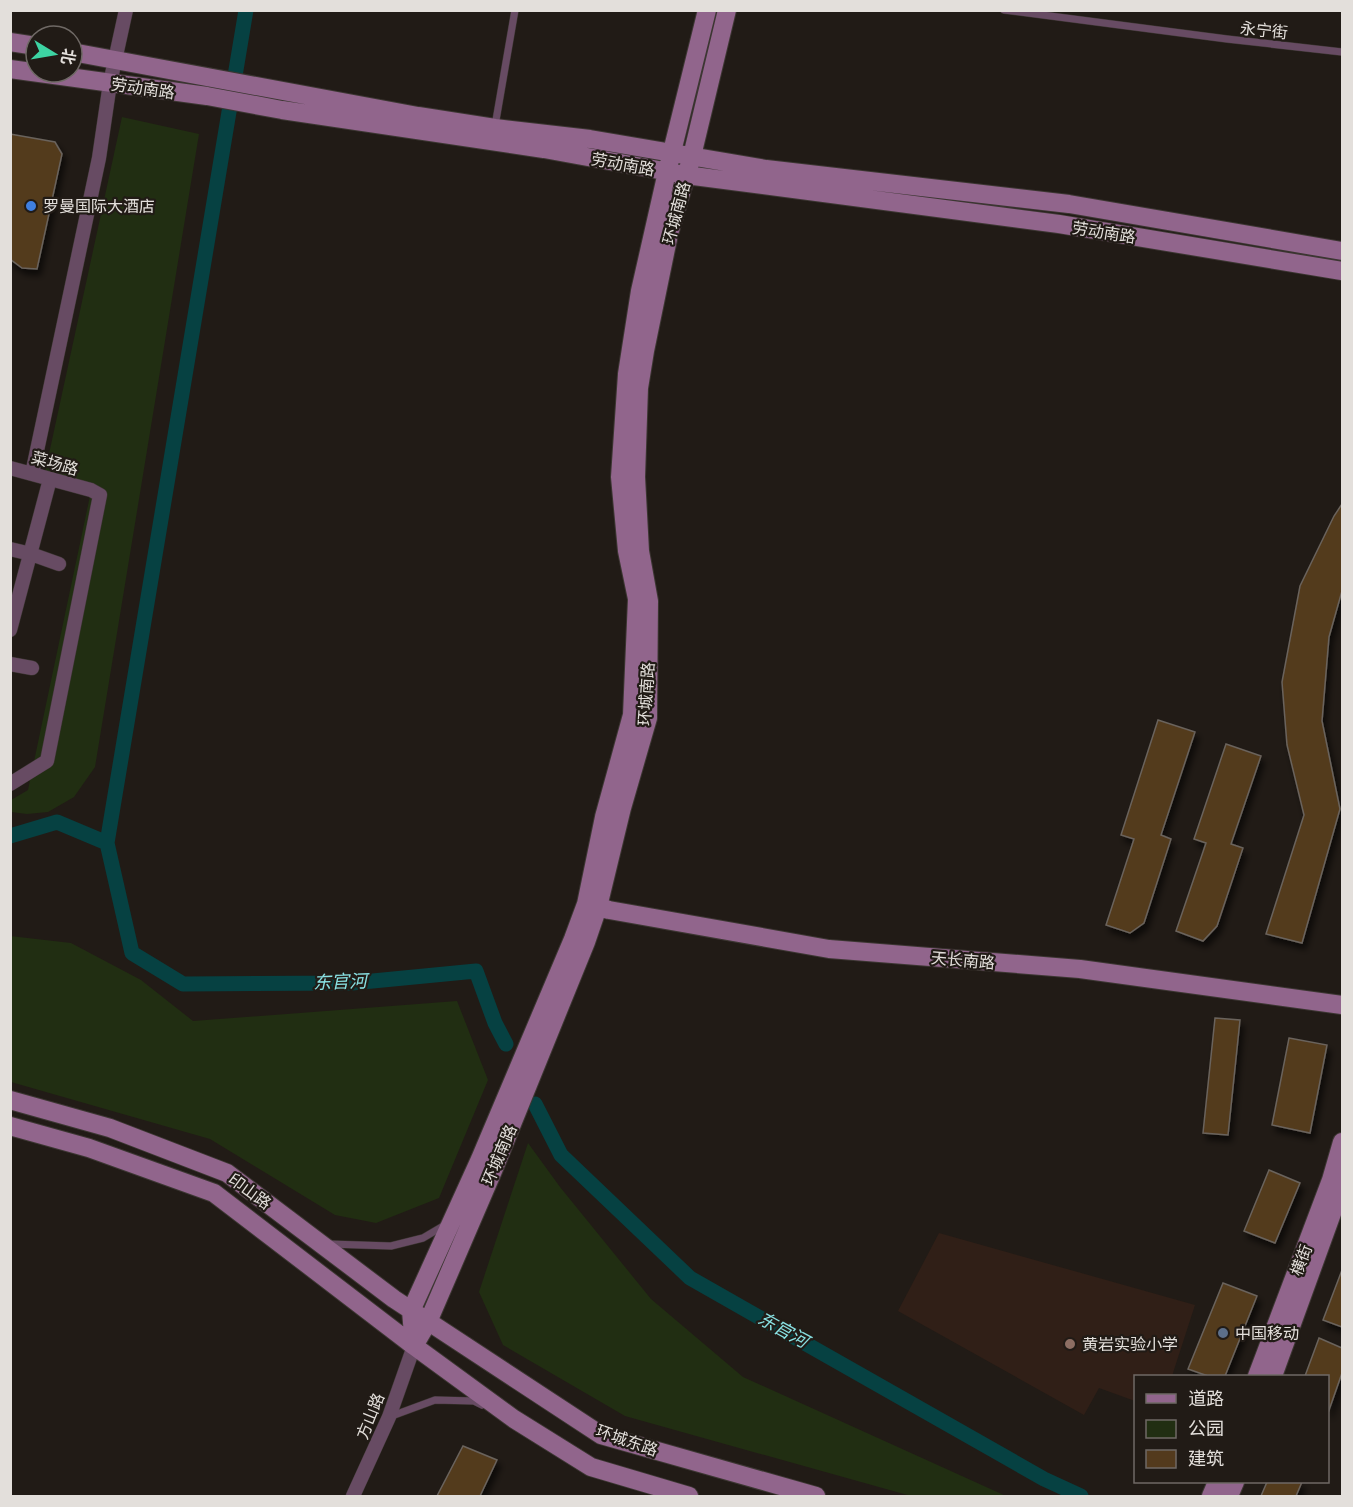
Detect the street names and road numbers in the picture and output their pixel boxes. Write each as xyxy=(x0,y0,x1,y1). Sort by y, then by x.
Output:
street label: 永宁街 xyxy=(1239,17,1289,43)
street label: 劳动南路 xyxy=(110,73,176,103)
street label: 劳动南路 xyxy=(590,148,656,180)
street label: 环城南路 xyxy=(657,179,695,247)
street label: 劳动南路 xyxy=(1071,216,1137,248)
street label: 菜场路 xyxy=(29,446,81,480)
street label: 环城南路 xyxy=(633,661,659,727)
street label: 天长南路 xyxy=(930,946,996,974)
street label: 环城南路 xyxy=(476,1121,522,1189)
street label: 印山路 xyxy=(224,1168,276,1214)
street label: 横街 xyxy=(1285,1241,1317,1279)
street label: 方山路 xyxy=(351,1390,389,1442)
street label: 环城东路 xyxy=(593,1419,661,1461)

